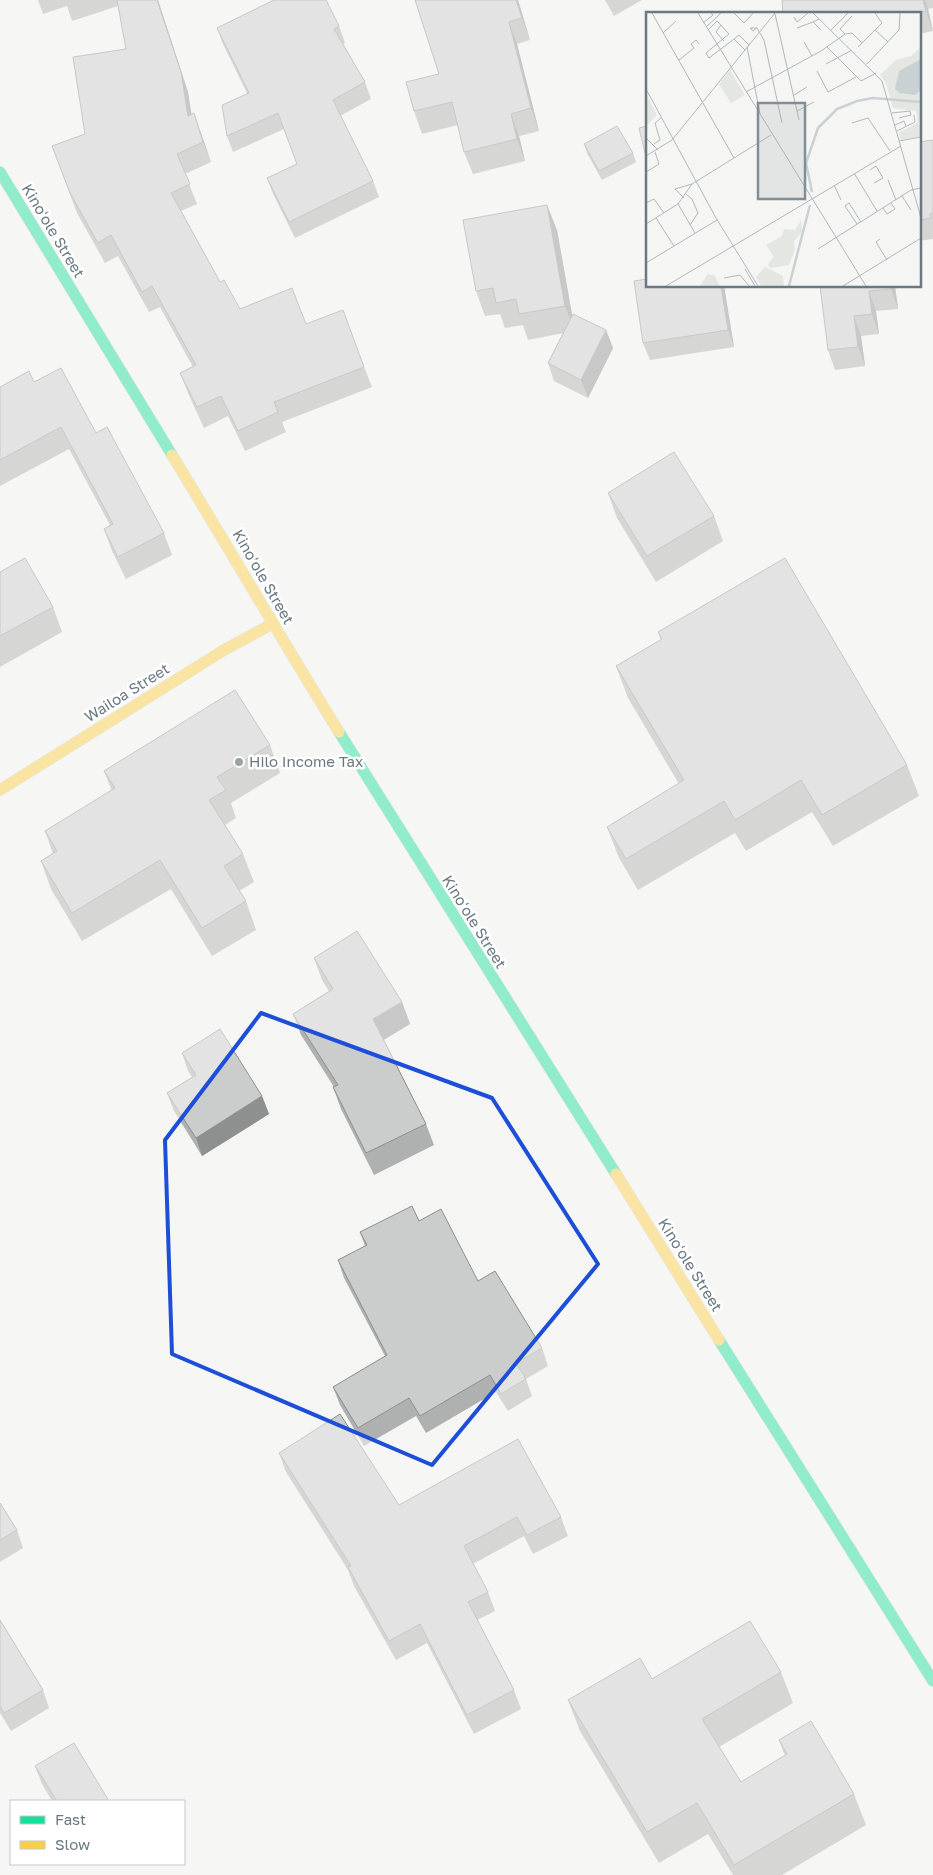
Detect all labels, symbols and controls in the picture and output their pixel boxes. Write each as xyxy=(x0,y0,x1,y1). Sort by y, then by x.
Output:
inset map xyxy=(646,12,920,288)
street label: Kinoʻole Street xyxy=(19,180,89,281)
street label: Kinoʻole Street xyxy=(229,526,298,627)
street label: Wailoa Street xyxy=(81,659,172,725)
place label: Hilo Income Tax xyxy=(249,752,363,770)
marker: Hilo Income Tax xyxy=(233,756,245,768)
street label: Kinoʻole Street xyxy=(439,872,511,971)
street label: Kinoʻole Street xyxy=(655,1215,727,1314)
legend xyxy=(10,1800,185,1865)
text: Fast xyxy=(55,1810,86,1828)
text: Slow xyxy=(55,1835,90,1853)

